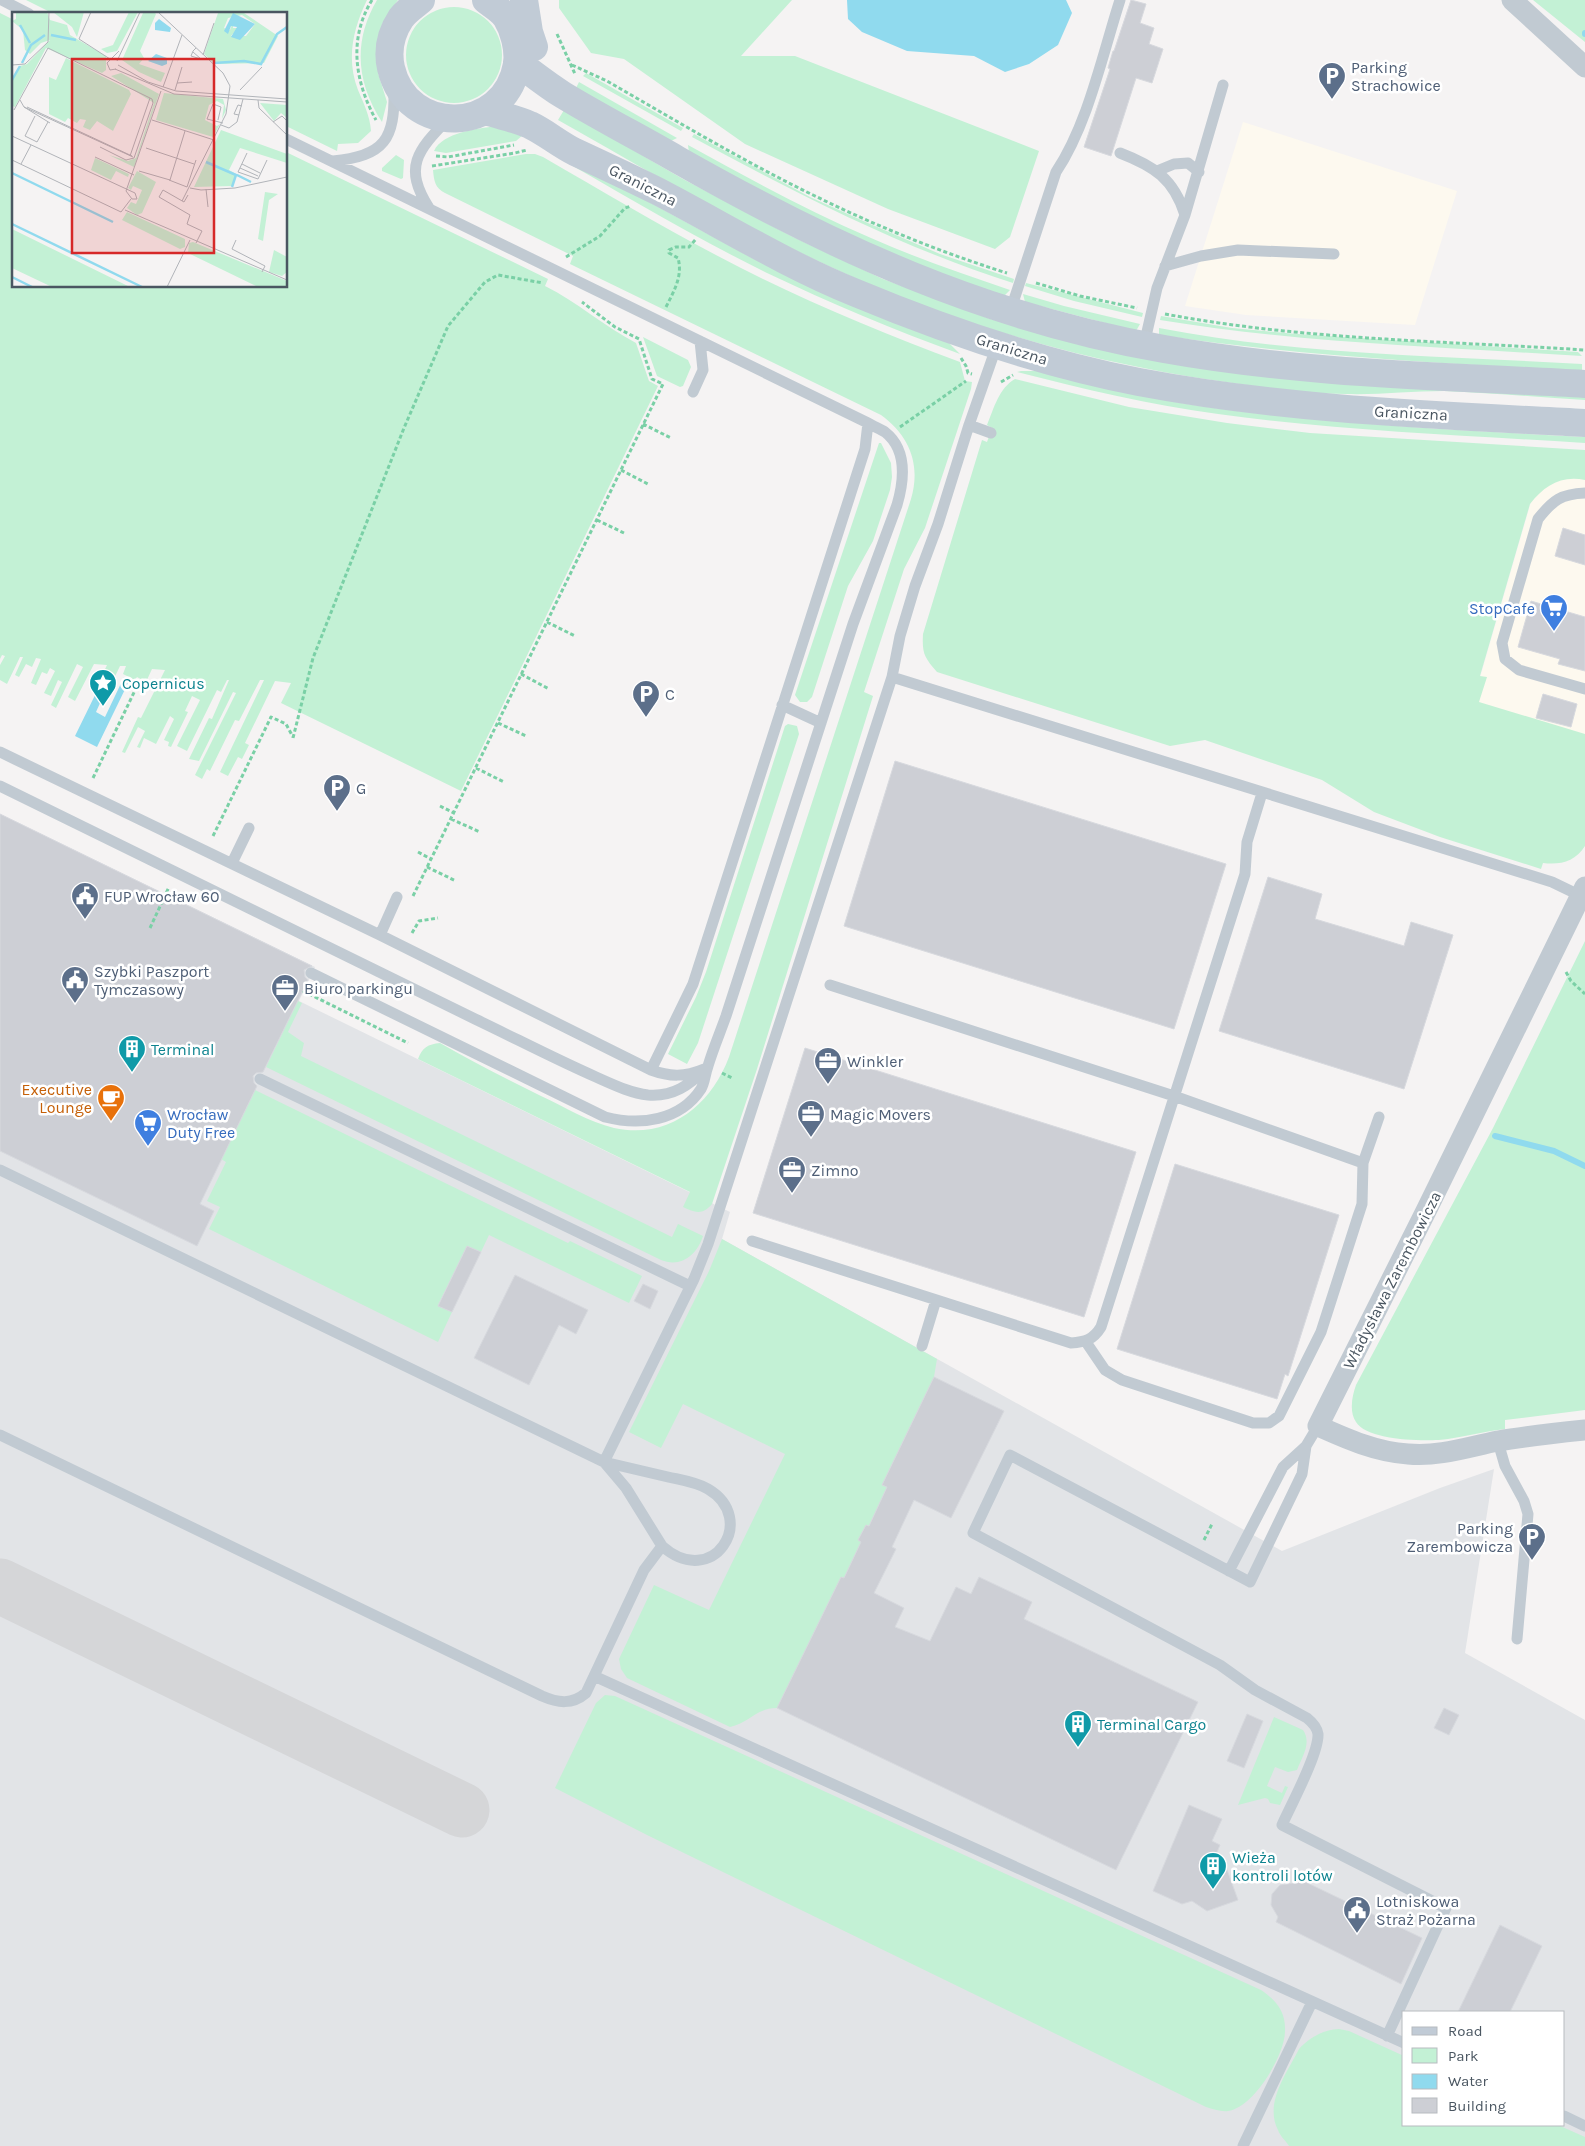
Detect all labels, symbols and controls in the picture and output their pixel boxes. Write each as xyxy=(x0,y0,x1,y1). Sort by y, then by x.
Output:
inset map xyxy=(12,12,288,288)
place label: Parking Strachowice xyxy=(1351,58,1441,95)
parking icon: Parking Strachowice xyxy=(1317,61,1347,100)
street label: Graniczna xyxy=(606,160,680,210)
street label: Graniczna xyxy=(974,329,1050,369)
street label: Graniczna xyxy=(1374,402,1448,424)
supermarket icon: StopCafe xyxy=(1539,593,1569,632)
place label: StopCafe xyxy=(1469,599,1535,618)
place icon: Copernicus xyxy=(88,668,118,707)
place label: Copernicus xyxy=(122,674,205,693)
parking icon: C xyxy=(631,679,661,718)
place label: C xyxy=(665,685,675,704)
parking icon: G xyxy=(322,773,352,812)
place label: G xyxy=(356,779,366,798)
public building icon: FUP Wrocław 60 xyxy=(70,881,100,920)
place label: FUP Wrocław 60 xyxy=(104,887,219,906)
place label: Szybki Paszport Tymczasowy xyxy=(94,962,209,999)
public building icon: Szybki Paszport Tymczasowy xyxy=(60,965,90,1004)
office icon: Biuro parkingu xyxy=(270,973,300,1012)
place label: Biuro parkingu xyxy=(304,979,413,998)
building icon: Terminal xyxy=(117,1034,147,1073)
place label: Terminal xyxy=(151,1040,215,1059)
office icon: Winkler xyxy=(813,1046,843,1085)
place label: Winkler xyxy=(847,1052,903,1071)
place label: Executive Lounge xyxy=(22,1080,92,1117)
cafe icon: Executive Lounge xyxy=(96,1083,126,1122)
office icon: Magic Movers xyxy=(796,1099,826,1138)
place label: Wrocław Duty Free xyxy=(167,1105,235,1142)
place label: Magic Movers xyxy=(830,1105,931,1124)
supermarket icon: Wrocław Duty Free xyxy=(133,1108,163,1147)
office icon: Zimno xyxy=(777,1155,807,1194)
place label: Zimno xyxy=(811,1161,859,1180)
street label: Władysława Zarembowicza xyxy=(1339,1188,1445,1372)
place label: Parking Zarembowicza xyxy=(1407,1519,1513,1556)
parking icon: Parking Zarembowicza xyxy=(1517,1522,1547,1561)
building icon: Terminal Cargo xyxy=(1063,1709,1093,1748)
place label: Terminal Cargo xyxy=(1097,1715,1206,1734)
place label: Wieża kontroli lotów xyxy=(1232,1848,1333,1885)
building icon: Wieża kontroli lotów xyxy=(1198,1851,1228,1890)
place label: Lotniskowa Straż Pożarna xyxy=(1376,1892,1476,1929)
public building icon: Lotniskowa Straż Pożarna xyxy=(1342,1895,1372,1934)
legend xyxy=(1402,2011,1565,2126)
text: Road xyxy=(1448,2022,1483,2040)
text: Park xyxy=(1448,2047,1478,2065)
text: Water xyxy=(1448,2072,1489,2090)
text: Building xyxy=(1448,2097,1506,2115)

